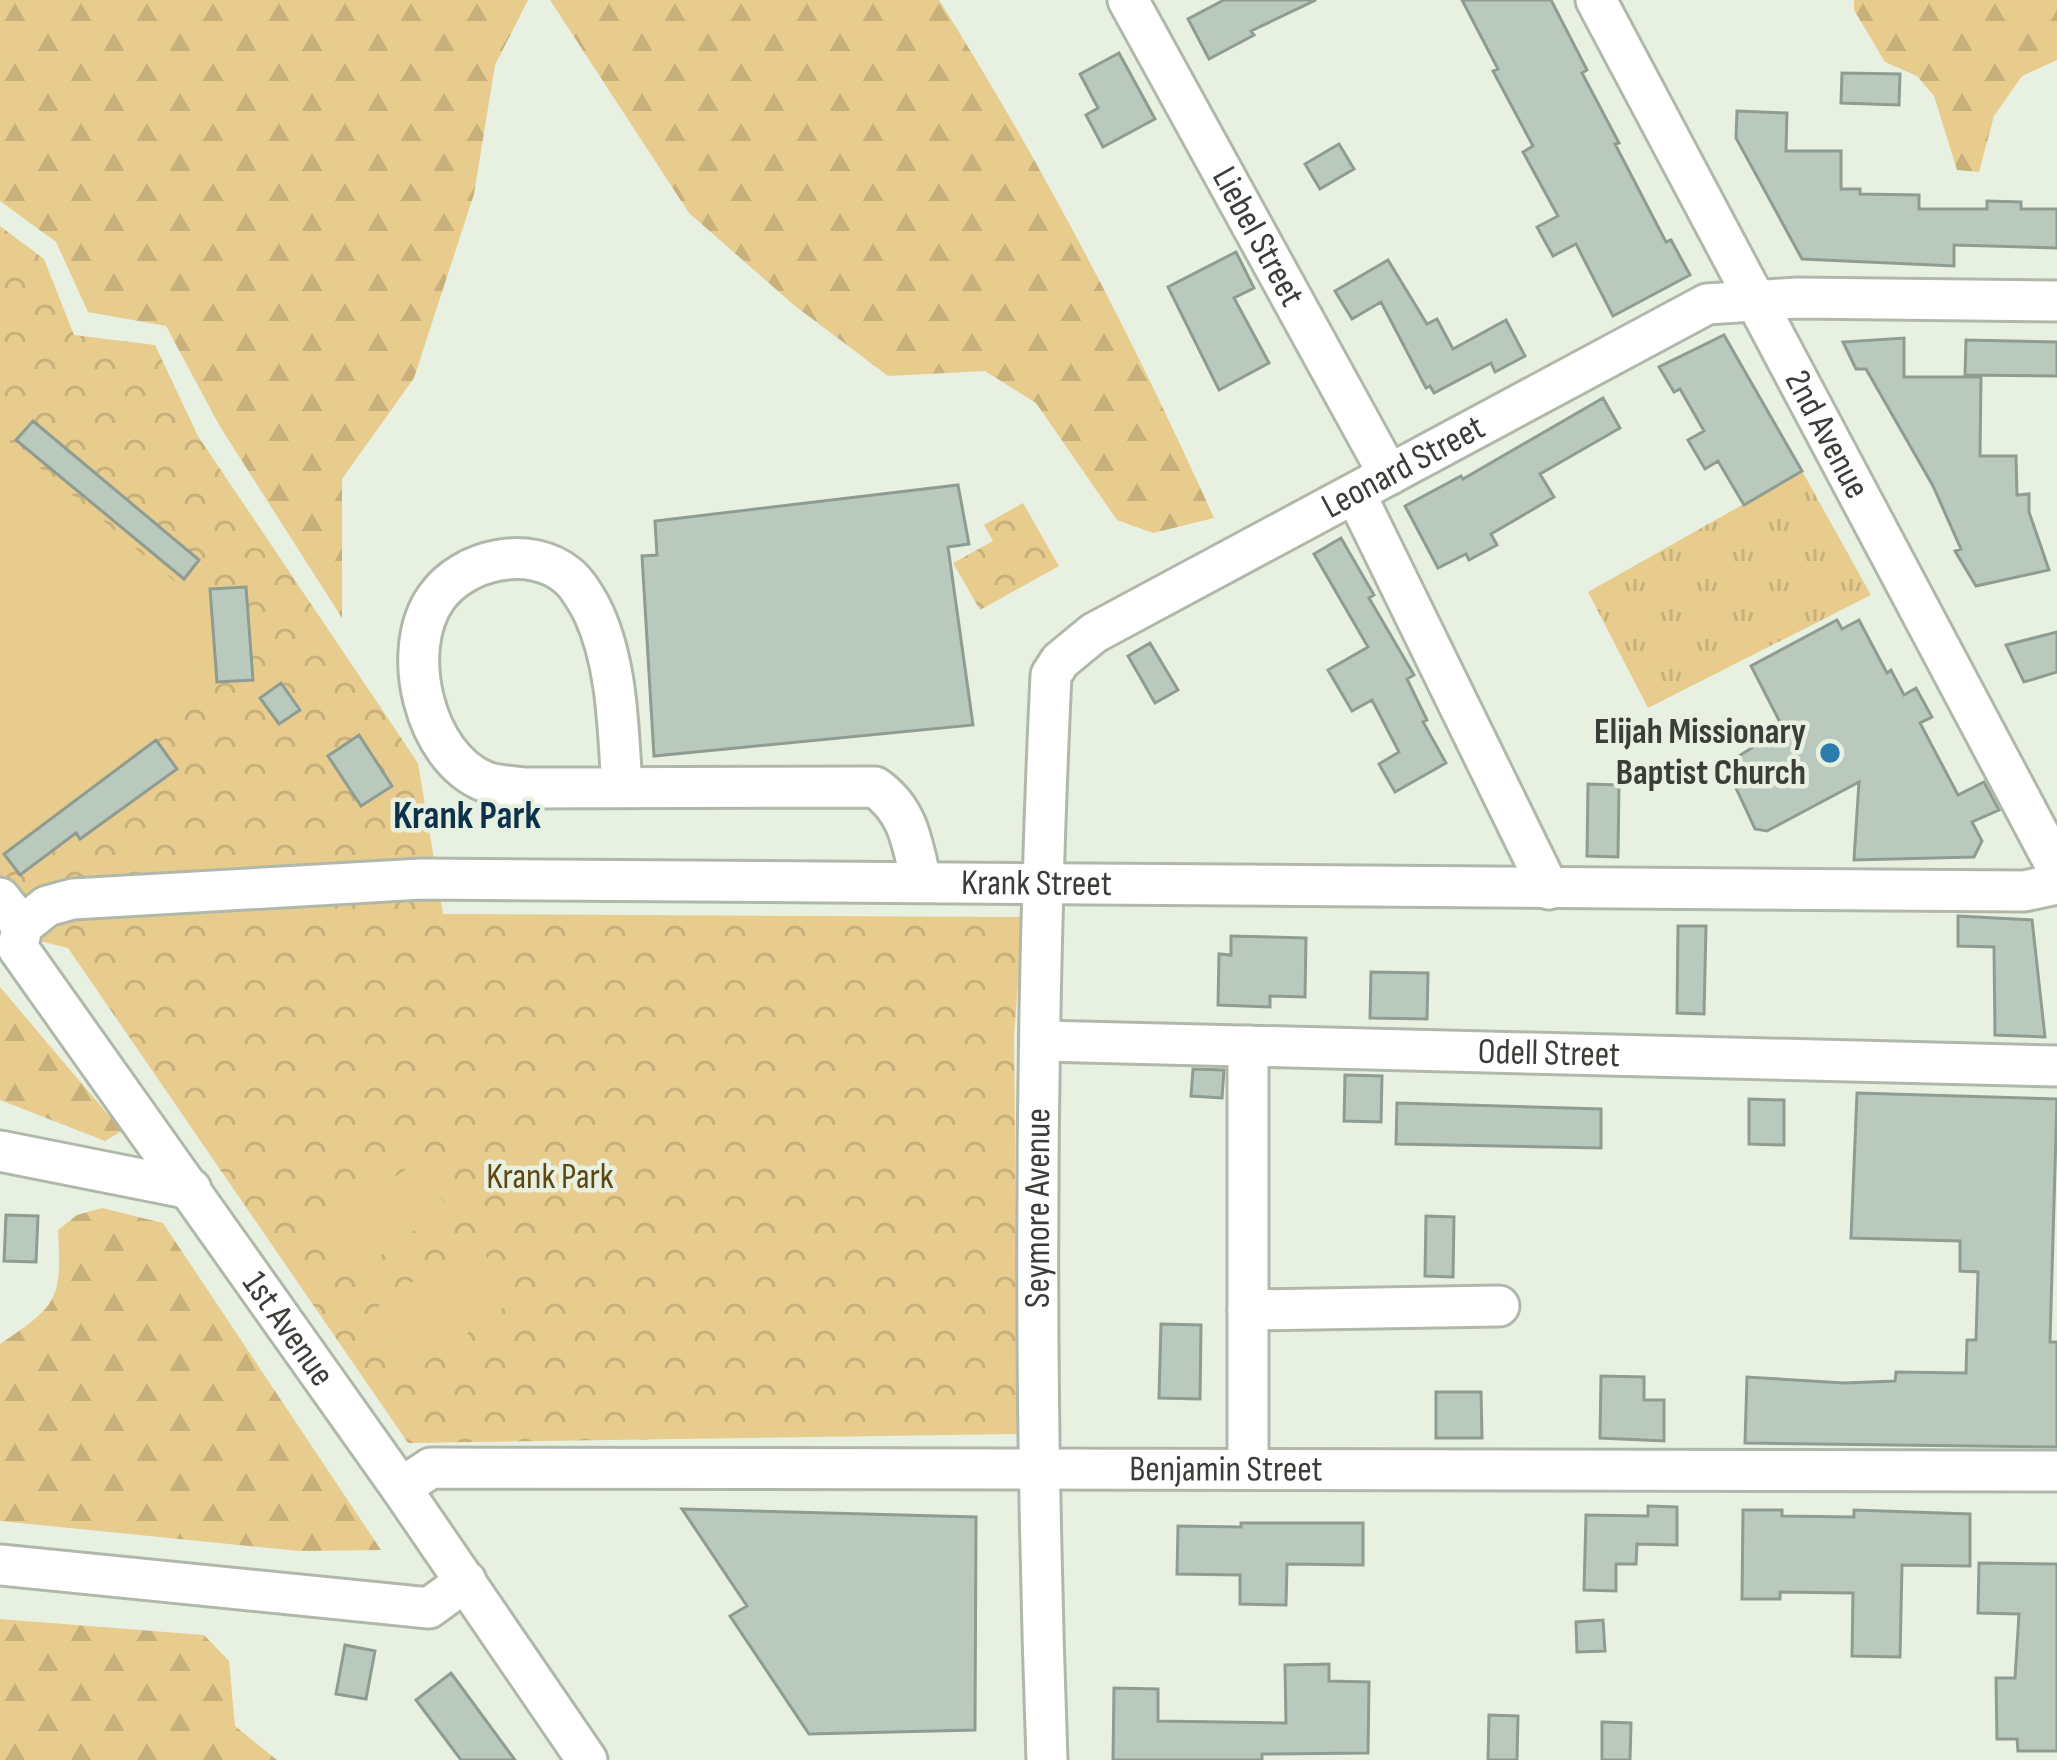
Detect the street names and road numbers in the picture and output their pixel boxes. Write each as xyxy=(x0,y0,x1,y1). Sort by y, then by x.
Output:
street label: Liebel Street xyxy=(1202,159,1314,314)
street label: 2nd Avenue xyxy=(1775,363,1878,506)
street label: Leonard Street xyxy=(1315,406,1492,528)
street label: Krank Street xyxy=(961,862,1112,906)
street label: Odell Street xyxy=(1477,1030,1621,1077)
street label: Seymore Avenue xyxy=(1016,1108,1060,1308)
street label: 1st Avenue xyxy=(233,1263,343,1395)
street label: Benjamin Street xyxy=(1129,1448,1323,1491)

